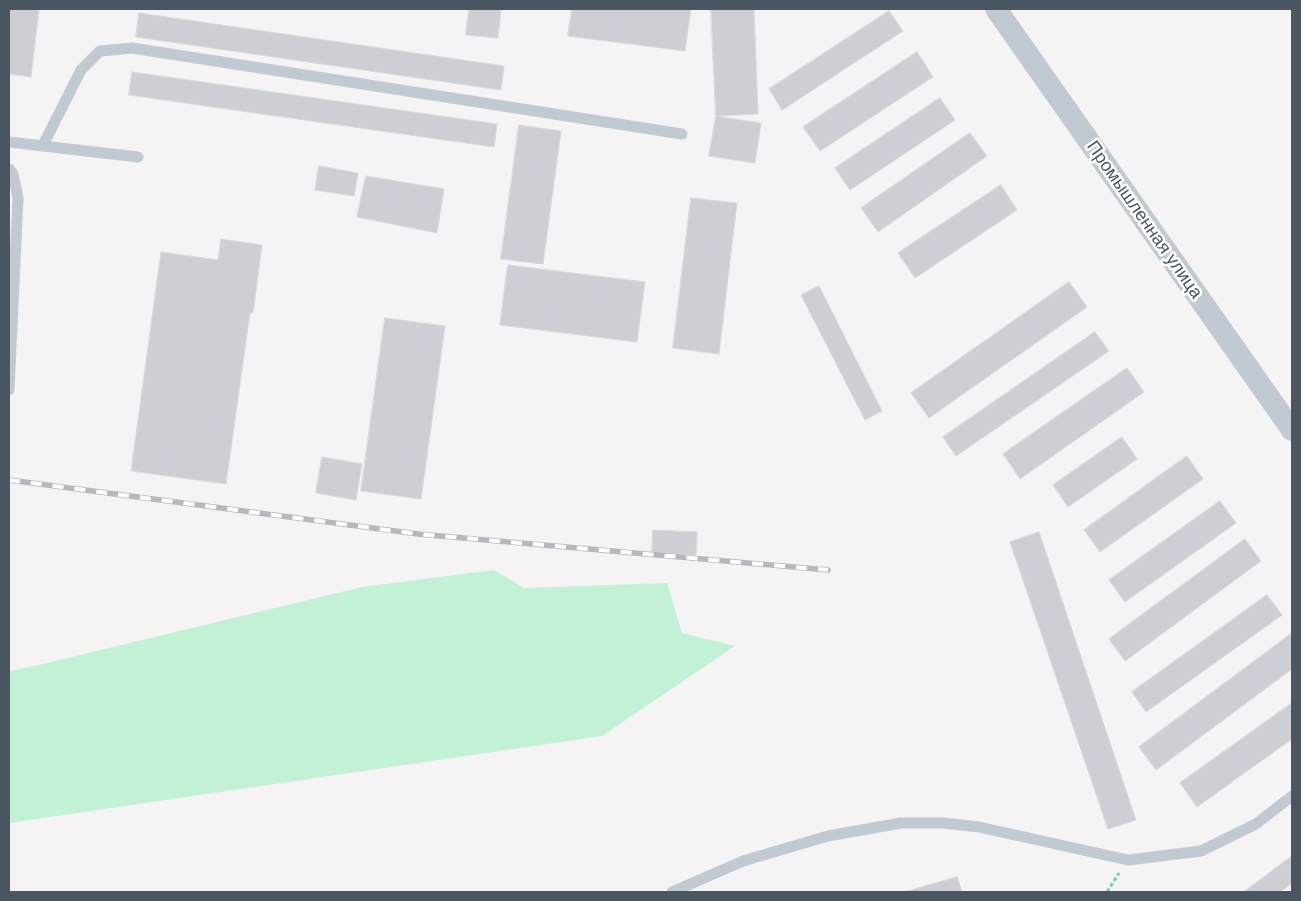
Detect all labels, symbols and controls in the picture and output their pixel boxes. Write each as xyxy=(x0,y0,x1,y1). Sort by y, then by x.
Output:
street label: Промышленная улица xyxy=(1081,137,1207,303)

